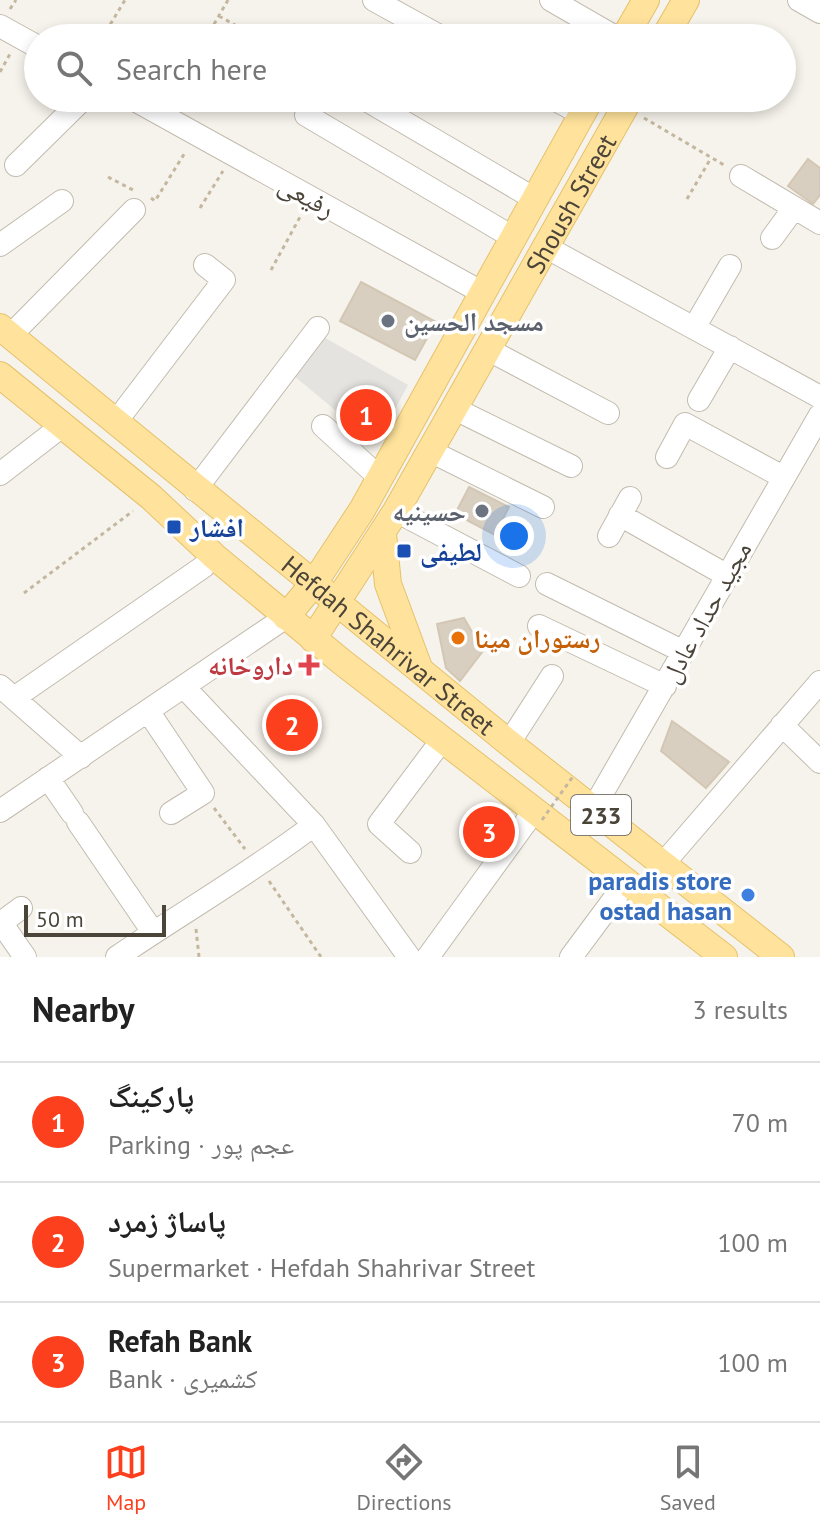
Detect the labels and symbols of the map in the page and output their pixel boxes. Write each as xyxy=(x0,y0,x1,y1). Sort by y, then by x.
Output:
street label: Shoush Street xyxy=(518,128,623,279)
street label: رفیعی xyxy=(273,167,341,225)
place label: مسجد الحسین xyxy=(404,305,544,338)
marker: مسجد الحسین xyxy=(379,312,397,330)
pin: 1 xyxy=(340,385,392,445)
place label: حسینیه xyxy=(393,495,466,528)
marker: حسینیه xyxy=(473,502,491,520)
place label: افشار xyxy=(189,511,244,544)
your location xyxy=(494,516,534,556)
marker: افشار xyxy=(165,518,183,536)
place label: لطیفی xyxy=(420,535,482,568)
street label: مجید حداد عادل xyxy=(654,536,758,688)
marker: لطیفی xyxy=(395,542,413,560)
street label: Hefdah Shahrivar Street xyxy=(275,548,502,742)
place label: رستوران مینا xyxy=(474,622,600,655)
marker: رستوران مینا xyxy=(449,629,467,647)
place label: داروخانه xyxy=(208,649,293,682)
marker: داروخانه xyxy=(300,656,318,674)
pin: 2 xyxy=(266,695,318,755)
road number: 233 xyxy=(571,795,631,835)
pin: 3 xyxy=(463,802,515,862)
place label: paradis store ostad hasan xyxy=(588,864,732,927)
marker: paradis store ostad hasan xyxy=(739,886,757,904)
scale bar xyxy=(24,901,166,937)

